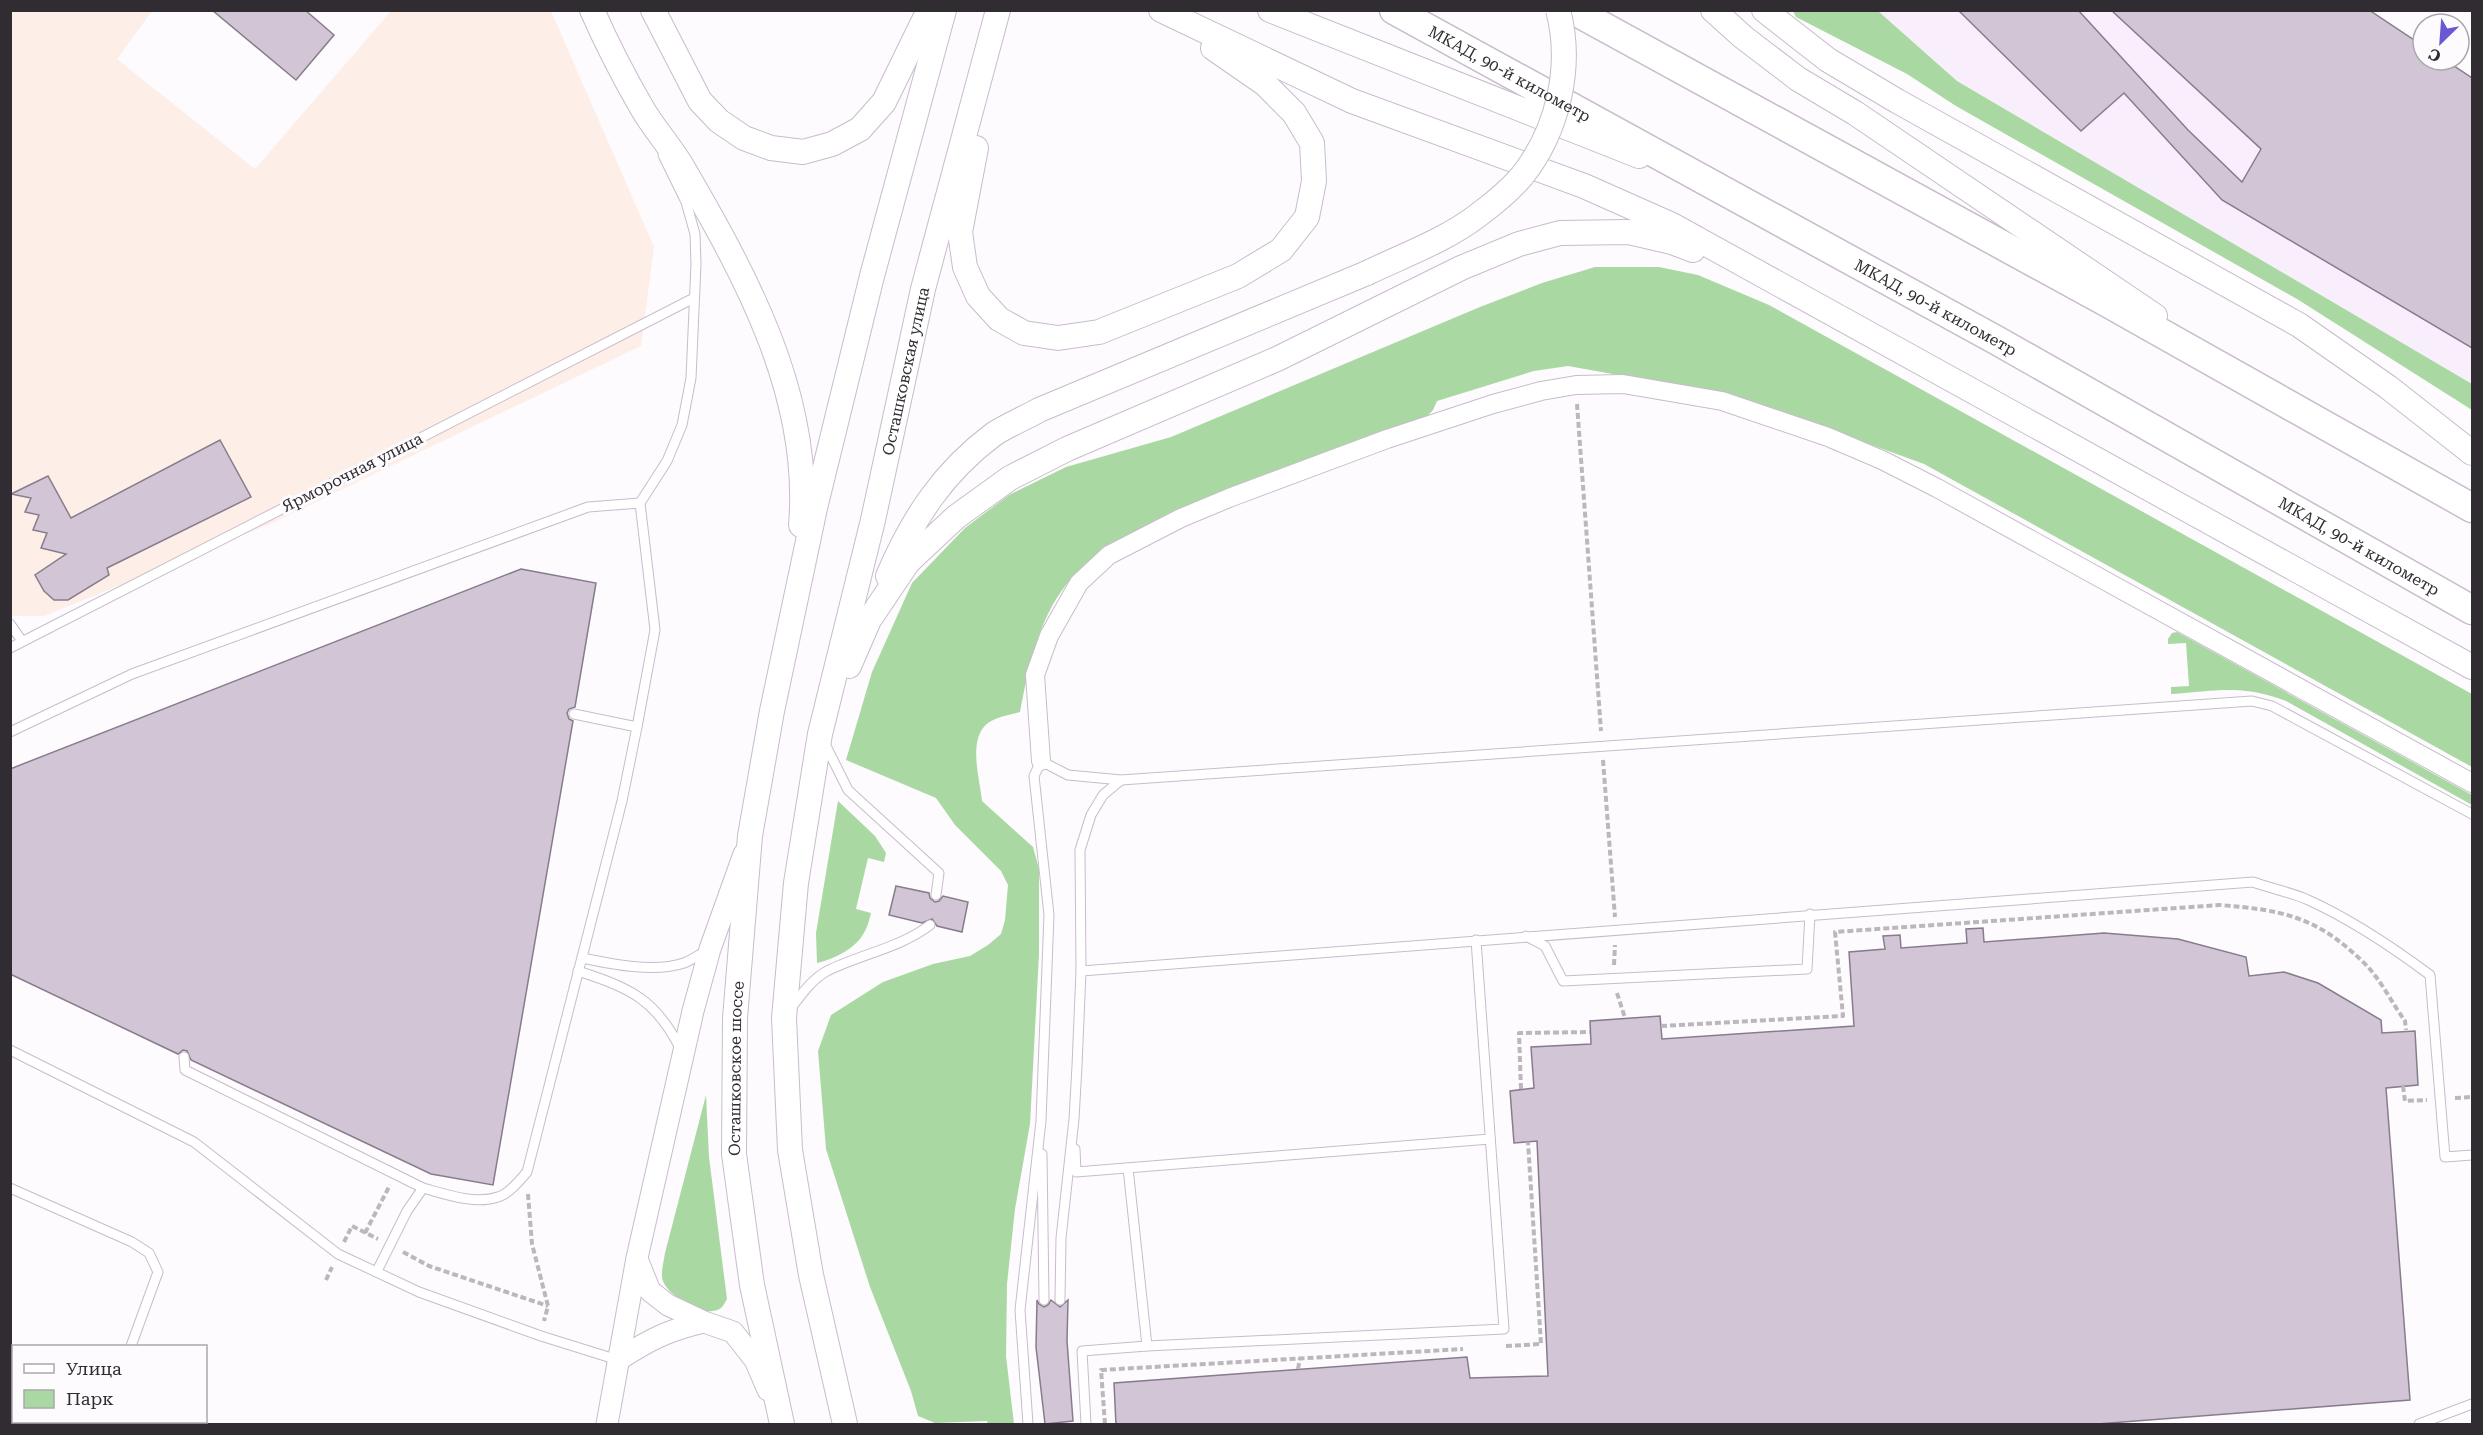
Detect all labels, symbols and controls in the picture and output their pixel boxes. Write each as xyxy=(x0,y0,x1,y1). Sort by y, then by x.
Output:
north arrow xyxy=(2411,12,2471,72)
street label: МКАД, 90-й километр xyxy=(1425,22,1594,126)
text: С xyxy=(2426,44,2444,66)
street label: МКАД, 90-й километр xyxy=(1851,255,2020,360)
street label: Осташковская улица xyxy=(878,285,933,457)
street label: Ярморочная улица xyxy=(279,429,426,516)
street label: МКАД, 90-й километр xyxy=(2275,493,2443,600)
street label: Осташковское шоссе xyxy=(725,980,748,1156)
legend xyxy=(12,1345,207,1423)
text: Улица xyxy=(66,1358,122,1379)
text: Парк xyxy=(66,1388,114,1409)

